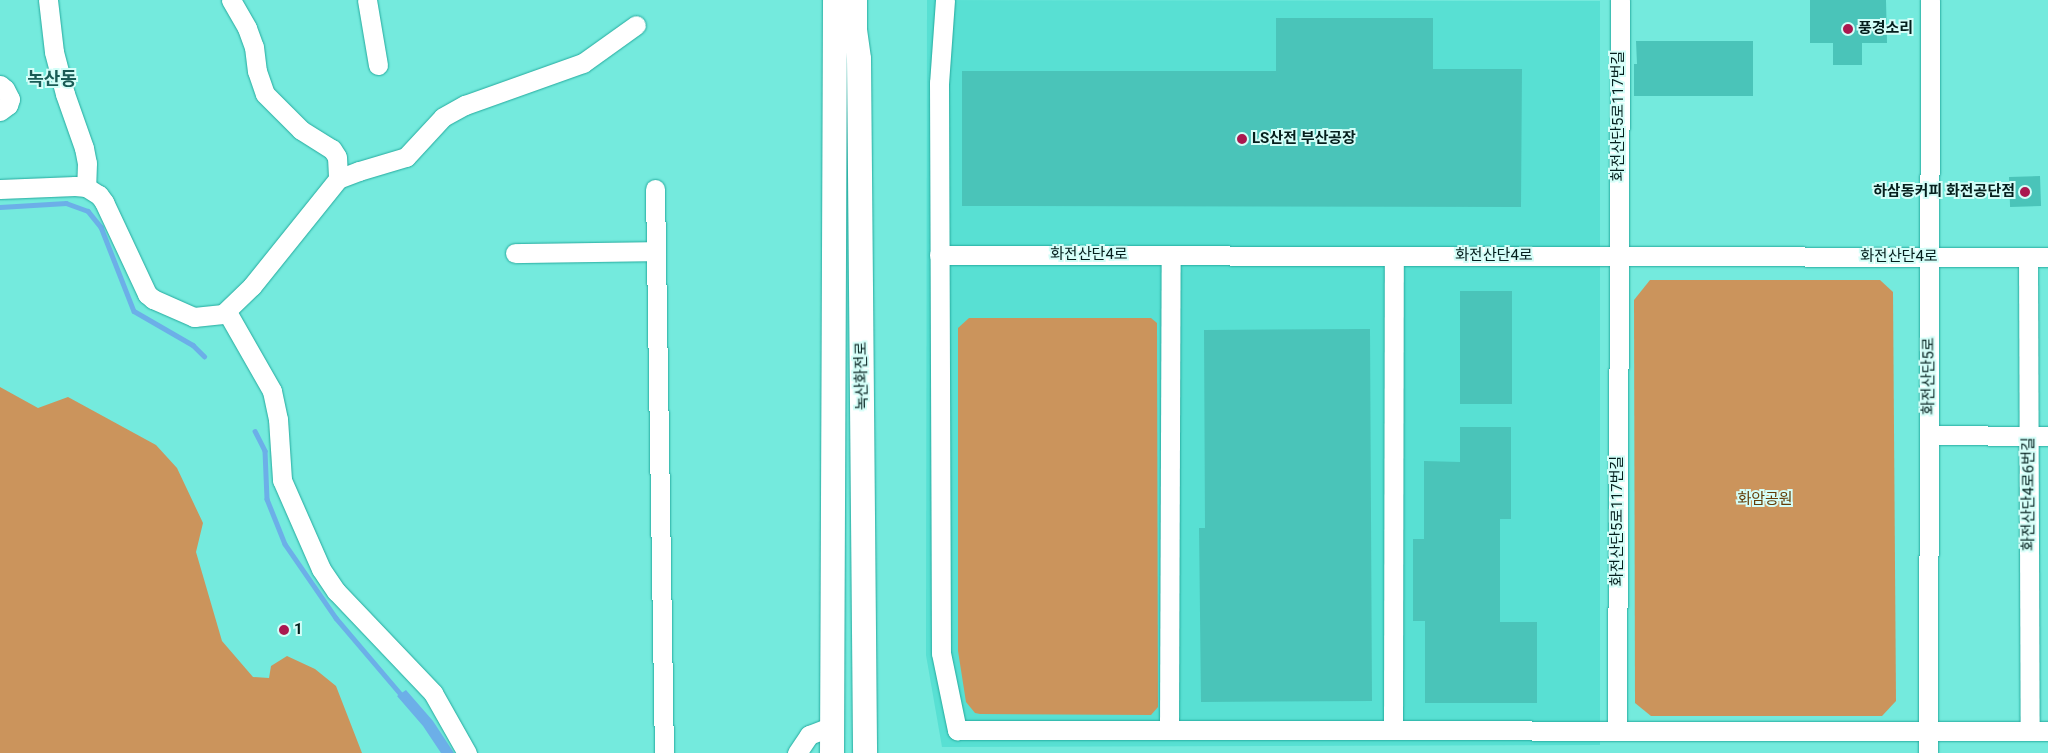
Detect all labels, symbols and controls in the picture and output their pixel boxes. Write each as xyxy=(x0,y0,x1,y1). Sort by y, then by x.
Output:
place label: 풍경소리 xyxy=(1858,20,1913,38)
marker: 풍경소리 xyxy=(1842,23,1854,35)
street label: 화전산단5로117번길 xyxy=(1610,51,1628,181)
district label: 녹산동 xyxy=(27,68,77,90)
place label: LS산전 부산공장 xyxy=(1252,130,1356,148)
marker: LS산전 부산공장 xyxy=(1236,133,1248,145)
place label: 하삼동커피 화전공단점 xyxy=(1873,183,2015,201)
marker: 하삼동커피 화전공단점 xyxy=(2019,186,2031,198)
street label: 화전산단4로 xyxy=(1050,246,1128,264)
street label: 화전산단4로 xyxy=(1455,247,1533,265)
street label: 화전산단4로 xyxy=(1860,248,1938,266)
street label: 화전산단5로 xyxy=(1920,337,1938,415)
street label: 녹산화전로 xyxy=(852,341,872,411)
street label: 화전산단4로6번길 xyxy=(2020,437,2038,551)
street label: 화전산단5로117번길 xyxy=(1609,456,1627,586)
park label: 화암공원 xyxy=(1737,491,1793,509)
place label: 1 xyxy=(294,621,303,639)
marker: 1 xyxy=(278,624,290,636)

